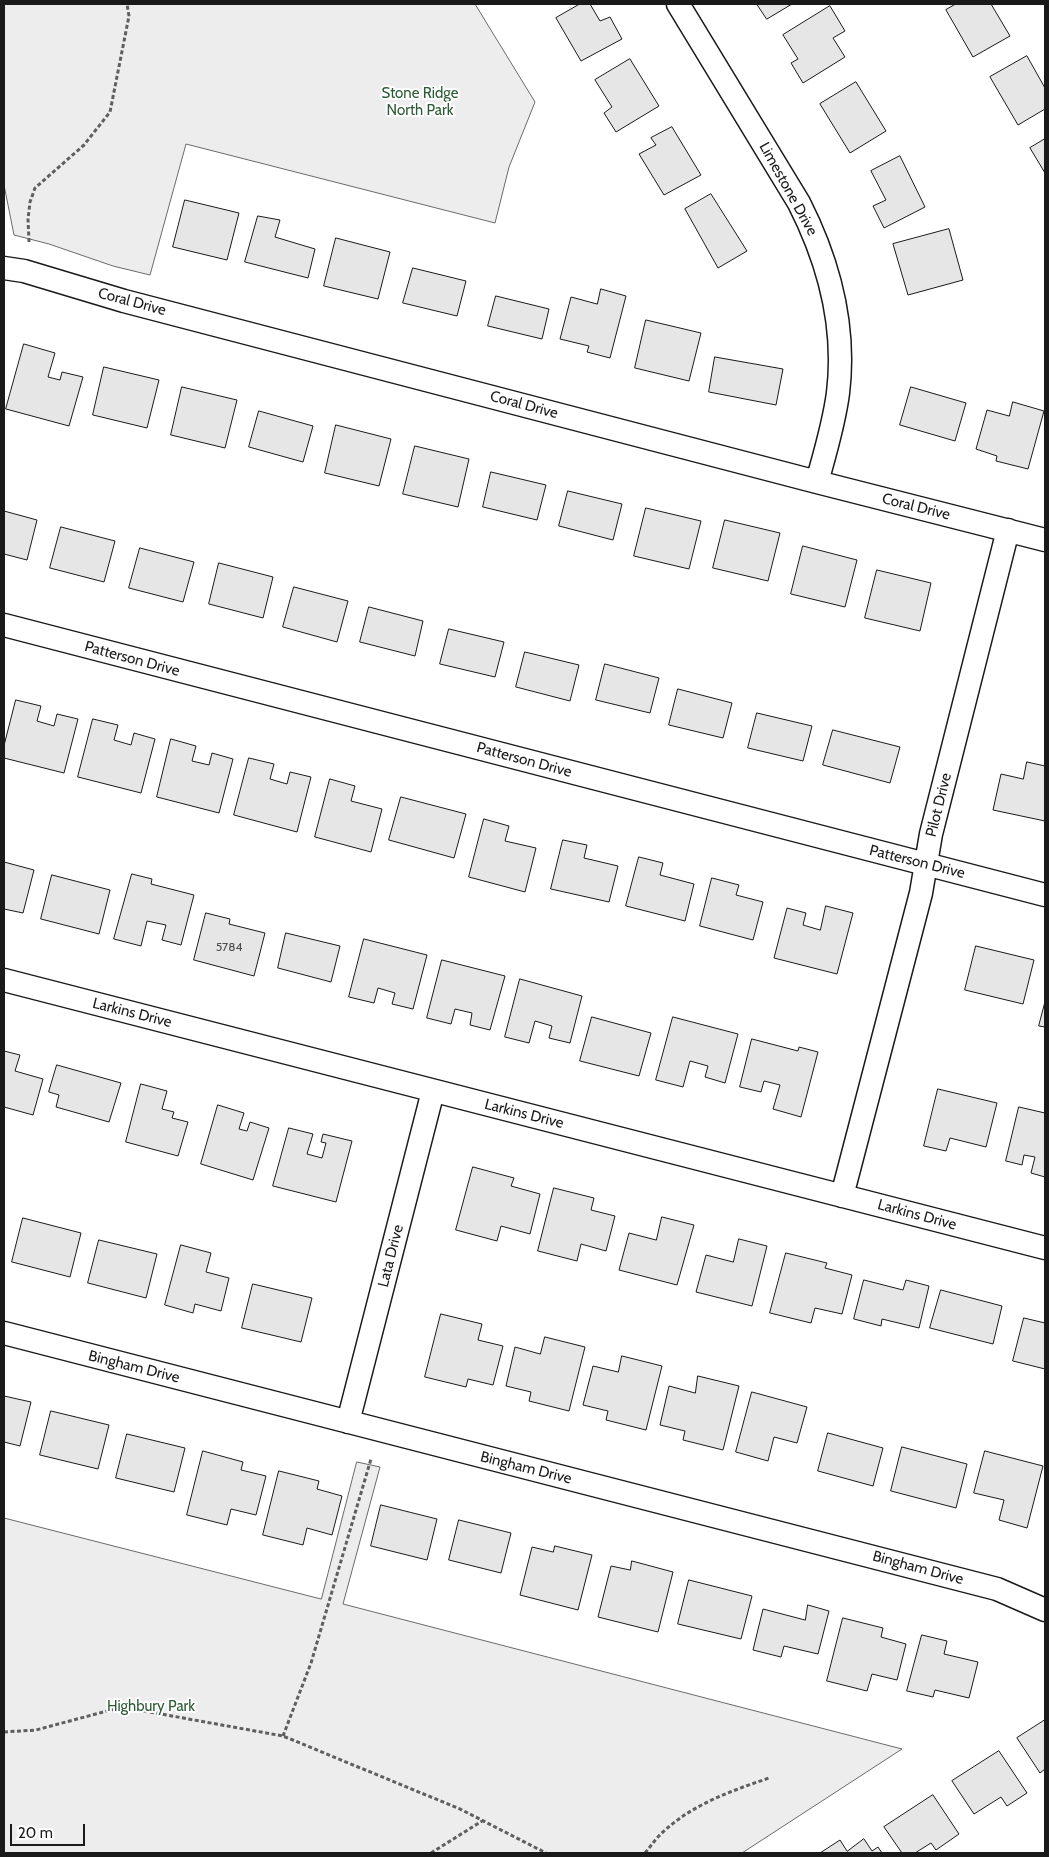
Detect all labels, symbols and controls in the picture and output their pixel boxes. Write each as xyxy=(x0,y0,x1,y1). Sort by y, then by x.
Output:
park label: Stone Ridge North Park xyxy=(382,85,458,120)
street label: Limestone Drive xyxy=(755,139,821,239)
street label: Coral Drive xyxy=(96,284,168,320)
street label: Coral Drive xyxy=(488,387,560,423)
street label: Coral Drive xyxy=(880,490,952,524)
street label: Patterson Drive xyxy=(82,638,182,680)
street label: Patterson Drive xyxy=(474,739,574,781)
street label: Pilot Drive xyxy=(922,771,956,839)
street label: Patterson Drive xyxy=(867,841,967,883)
house number: 5784 xyxy=(216,940,242,954)
street label: Larkins Drive xyxy=(91,994,173,1032)
street label: Larkins Drive xyxy=(483,1095,565,1133)
street label: Larkins Drive xyxy=(876,1196,958,1234)
street label: Lata Drive xyxy=(375,1223,407,1289)
street label: Bingham Drive xyxy=(87,1347,181,1387)
street label: Bingham Drive xyxy=(479,1448,573,1488)
street label: Bingham Drive xyxy=(871,1547,965,1589)
park label: Highbury Park xyxy=(107,1698,195,1716)
scale bar xyxy=(12,1814,88,1846)
text: 20 m xyxy=(18,1824,53,1842)

